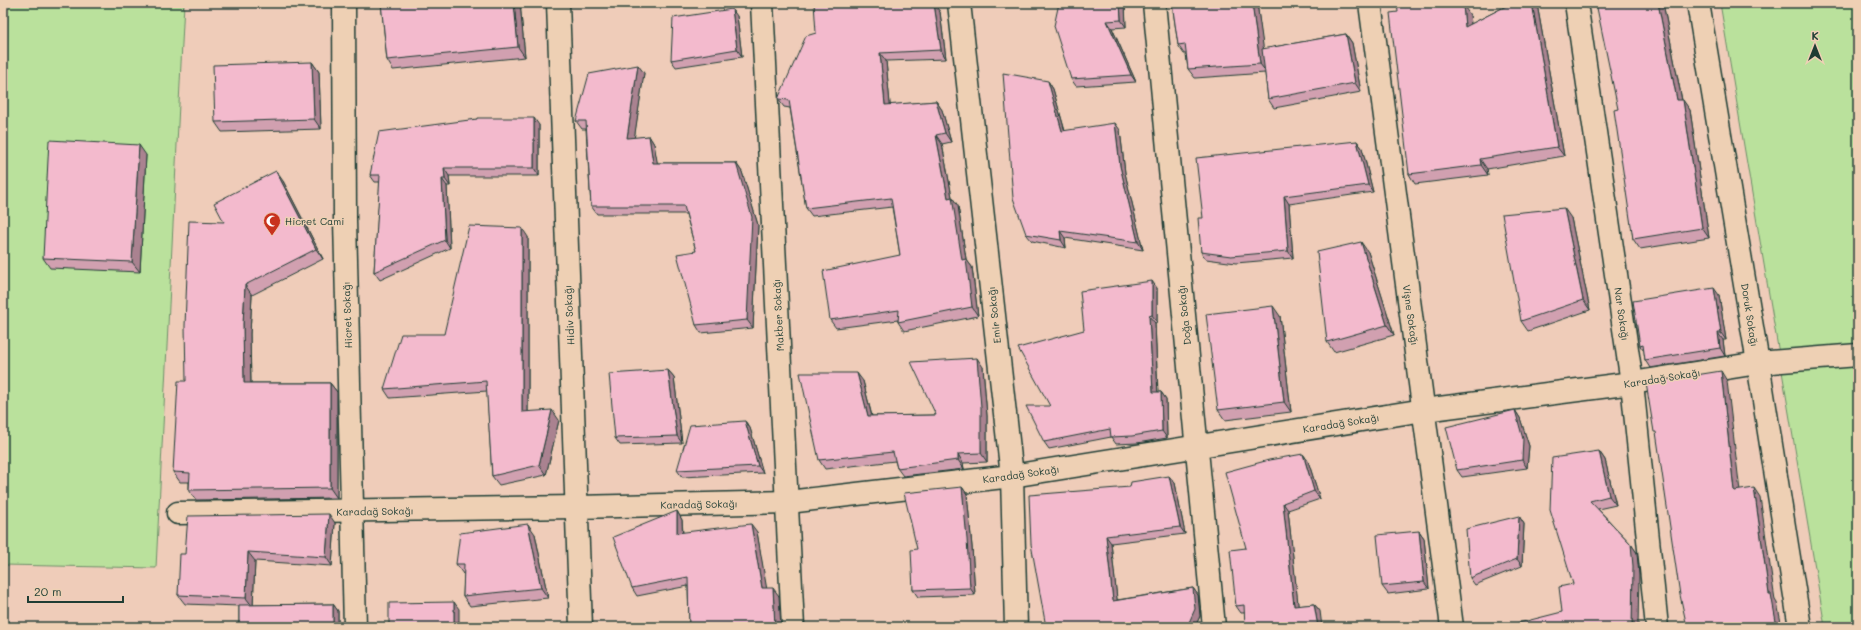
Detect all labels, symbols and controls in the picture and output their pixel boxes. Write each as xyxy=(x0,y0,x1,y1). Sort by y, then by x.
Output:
north arrow xyxy=(1795,26,1835,66)
text: K xyxy=(1811,28,1819,43)
mosque icon: Hicret Cami xyxy=(262,211,282,236)
place label: Hicret Cami xyxy=(285,214,344,228)
street label: Makber Sokağı xyxy=(769,279,787,351)
street label: Hicret Sokağı xyxy=(339,281,355,349)
street label: Doruk Sokağı xyxy=(1738,282,1762,348)
street label: Doğa Sokağı xyxy=(1174,284,1194,346)
street label: Vişne Sokağı xyxy=(1400,284,1422,346)
street label: Hidiv Sokağı xyxy=(560,285,578,345)
street label: Emir Sokağı xyxy=(984,286,1004,344)
street label: Nar Sokağı xyxy=(1611,286,1633,342)
street label: Karadağ Sokağı xyxy=(1623,365,1701,391)
street label: Karadağ Sokağı xyxy=(1302,410,1380,436)
street label: Karadağ Sokağı xyxy=(982,462,1060,486)
street label: Karadağ Sokağı xyxy=(660,496,738,512)
street label: Karadağ Sokağı xyxy=(336,503,414,519)
scale bar xyxy=(28,578,123,604)
text: 20 m xyxy=(34,583,62,599)

